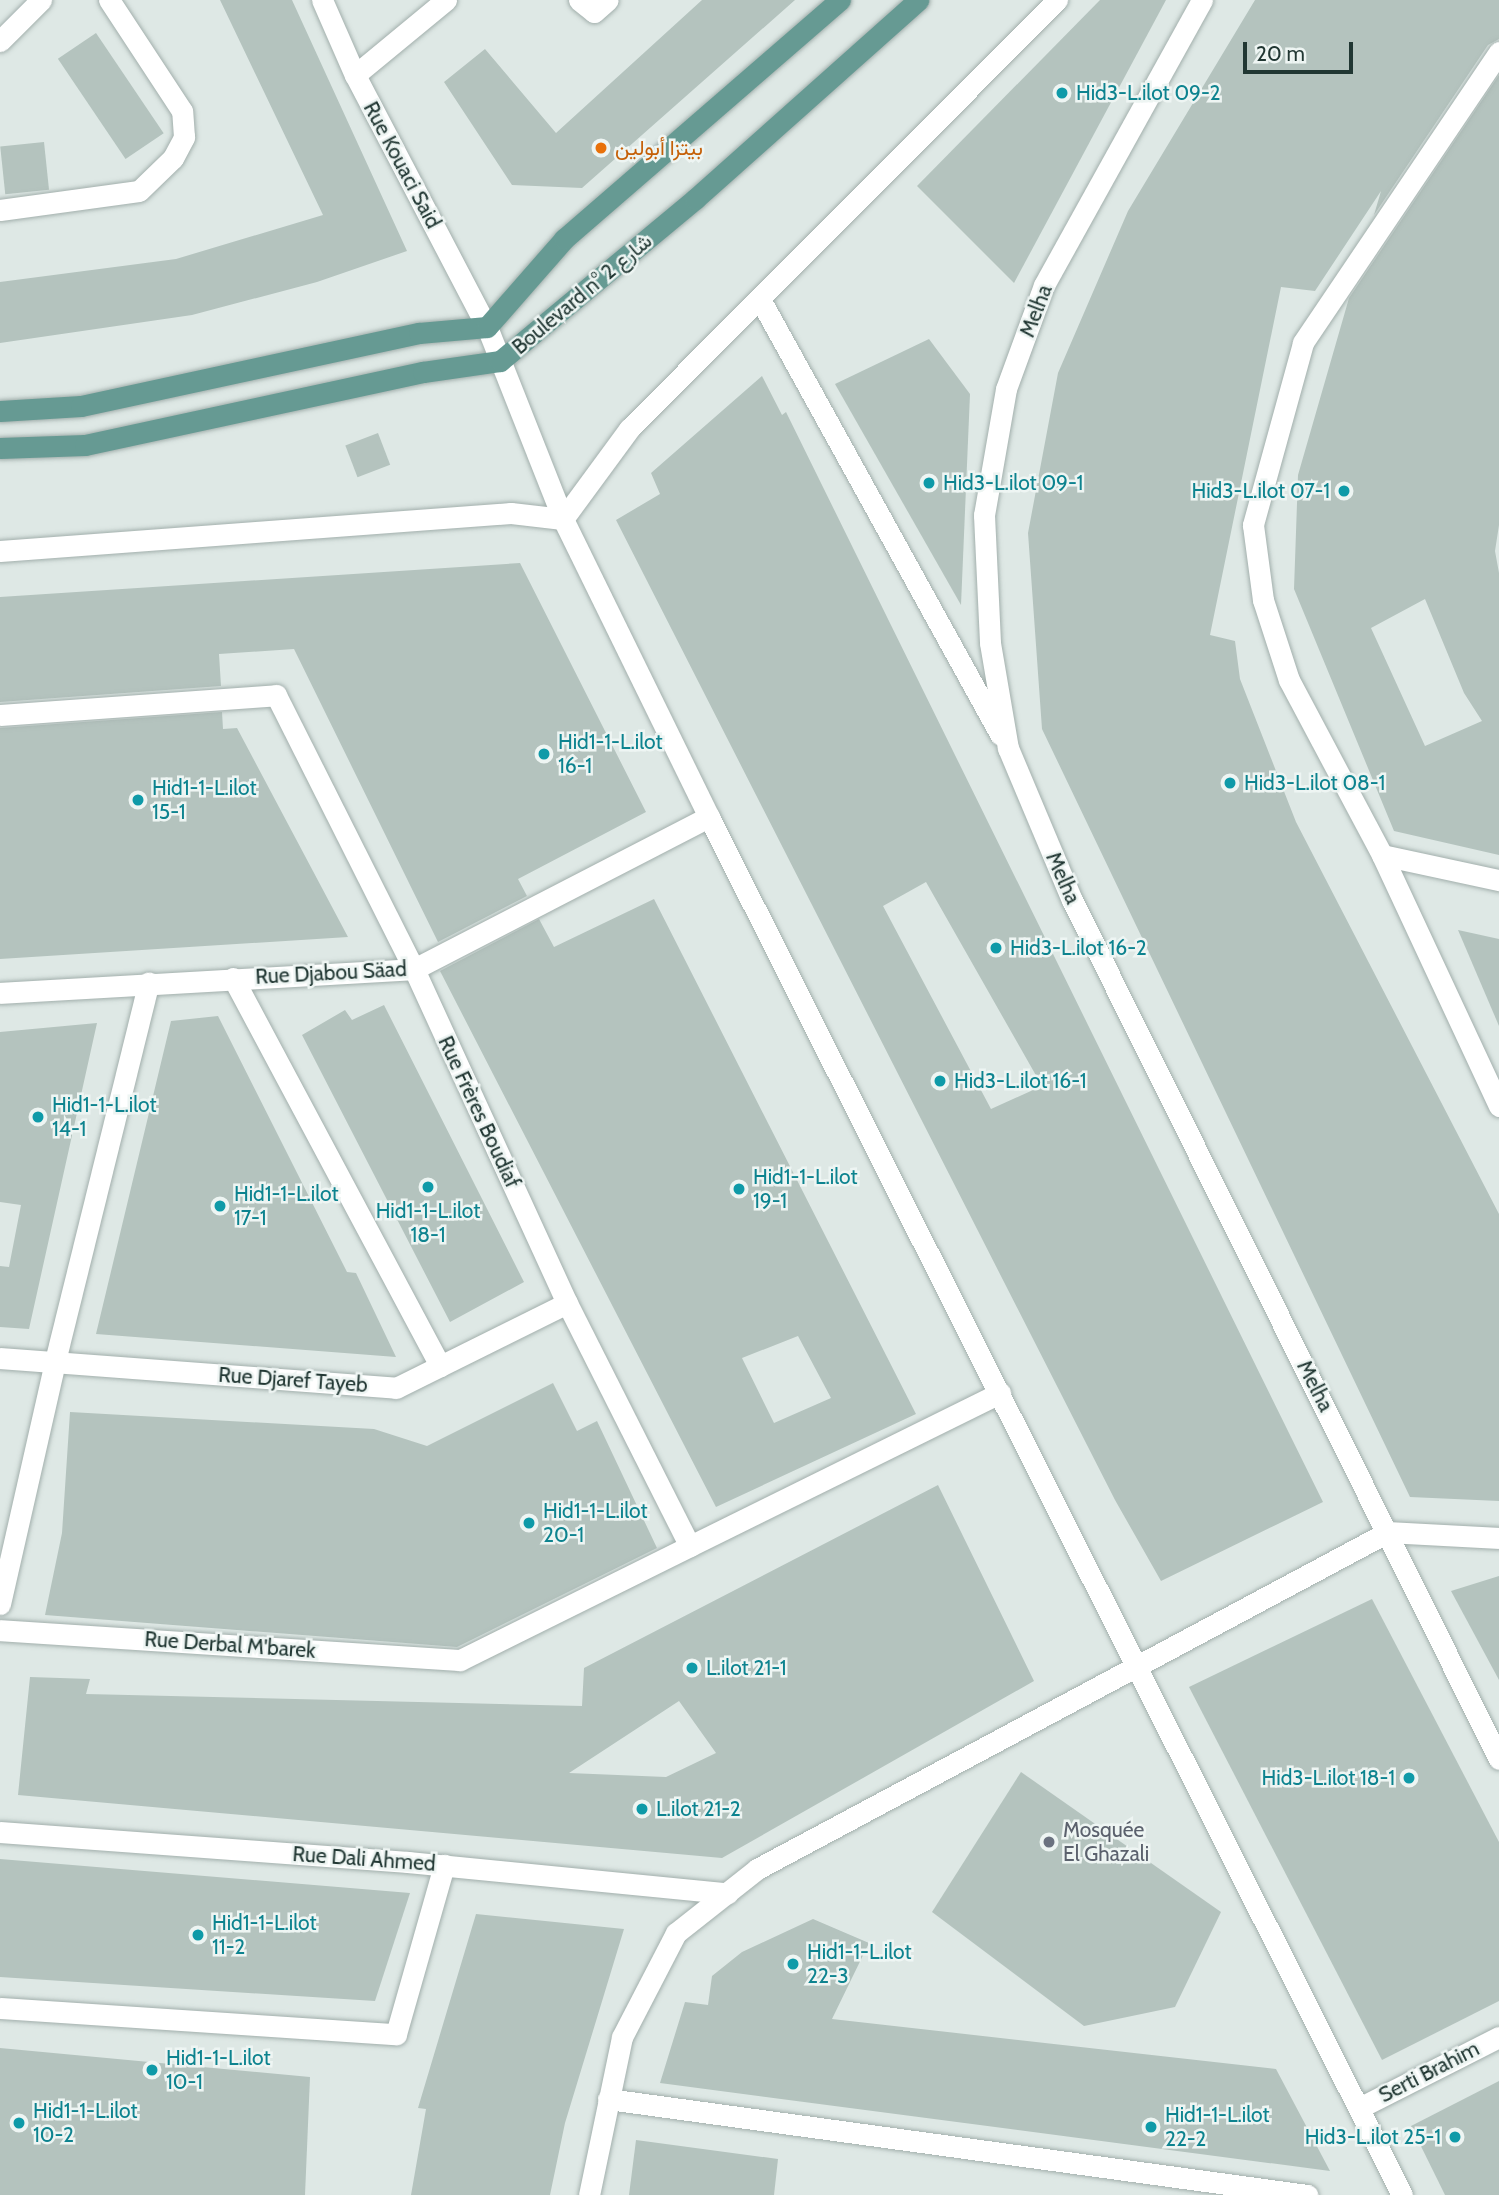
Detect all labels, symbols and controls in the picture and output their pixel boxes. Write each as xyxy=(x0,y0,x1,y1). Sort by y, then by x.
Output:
scale bar xyxy=(1247,28,1357,72)
text: 20 m xyxy=(1256,41,1305,66)
place label: Hid3-L.ilot 09-2 xyxy=(1076,80,1221,106)
marker: Hid3-L.ilot 09-2 xyxy=(1054,85,1070,101)
street label: Rue Kouaci Said xyxy=(358,97,446,233)
place label: بيتزا أبولين xyxy=(615,135,703,161)
marker: بيتزا أبولين xyxy=(593,140,609,156)
street label: Boulevard n° شارع 2 xyxy=(507,228,657,360)
street label: Melha xyxy=(1015,281,1057,341)
place label: Hid3-L.ilot 09-1 xyxy=(943,470,1083,496)
marker: Hid3-L.ilot 09-1 xyxy=(921,475,937,491)
place label: Hid3-L.ilot 07-1 xyxy=(1192,478,1330,504)
marker: Hid3-L.ilot 07-1 xyxy=(1336,483,1352,499)
place label: Hid1-1-L.ilot 16-1 xyxy=(558,729,663,779)
marker: Hid1-1-L.ilot 16-1 xyxy=(536,746,552,762)
place label: Hid3-L.ilot 08-1 xyxy=(1244,770,1385,796)
place label: Hid1-1-L.ilot 15-1 xyxy=(152,775,257,825)
marker: Hid3-L.ilot 08-1 xyxy=(1222,775,1238,791)
marker: Hid1-1-L.ilot 15-1 xyxy=(130,792,146,808)
street label: Melha xyxy=(1041,848,1085,908)
place label: Hid3-L.ilot 16-2 xyxy=(1010,935,1147,961)
marker: Hid3-L.ilot 16-2 xyxy=(988,940,1004,956)
street label: Rue Djabou Säad xyxy=(255,956,407,990)
street label: Rue Frères Boudiaf xyxy=(433,1032,525,1192)
place label: Hid3-L.ilot 16-1 xyxy=(954,1068,1087,1094)
marker: Hid3-L.ilot 16-1 xyxy=(932,1073,948,1089)
place label: Hid1-1-L.ilot 14-1 xyxy=(52,1092,157,1142)
marker: Hid1-1-L.ilot 14-1 xyxy=(30,1109,46,1125)
place label: Hid1-1-L.ilot 19-1 xyxy=(753,1164,858,1214)
marker: Hid1-1-L.ilot 18-1 xyxy=(420,1179,436,1195)
place label: Hid1-1-L.ilot 17-1 xyxy=(234,1181,339,1231)
marker: Hid1-1-L.ilot 19-1 xyxy=(731,1181,747,1197)
marker: Hid1-1-L.ilot 17-1 xyxy=(212,1198,228,1214)
place label: Hid1-1-L.ilot 18-1 xyxy=(376,1198,480,1248)
street label: Melha xyxy=(1292,1356,1338,1416)
street label: Rue Djaref Tayeb xyxy=(217,1362,369,1398)
place label: Hid1-1-L.ilot 20-1 xyxy=(543,1498,648,1548)
marker: Hid1-1-L.ilot 20-1 xyxy=(521,1515,537,1531)
street label: Rue Derbal M'barek xyxy=(144,1626,316,1664)
place label: L.ilot 21-1 xyxy=(706,1655,787,1681)
marker: L.ilot 21-1 xyxy=(684,1660,700,1676)
place label: Hid3-L.ilot 18-1 xyxy=(1262,1765,1395,1791)
marker: Hid3-L.ilot 18-1 xyxy=(1401,1770,1417,1786)
place label: L.ilot 21-2 xyxy=(656,1796,741,1822)
marker: L.ilot 21-2 xyxy=(634,1801,650,1817)
place label: Mosquée El Ghazali xyxy=(1063,1817,1149,1867)
marker: Mosquée El Ghazali xyxy=(1041,1834,1057,1850)
street label: Rue Dali Ahmed xyxy=(292,1841,436,1877)
place label: Hid1-1-L.ilot 11-2 xyxy=(212,1910,317,1960)
marker: Hid1-1-L.ilot 11-2 xyxy=(190,1927,206,1943)
place label: Hid1-1-L.ilot 22-3 xyxy=(807,1939,912,1989)
marker: Hid1-1-L.ilot 22-3 xyxy=(785,1956,801,1972)
street label: Serti Brahim xyxy=(1375,2036,1483,2108)
place label: Hid1-1-L.ilot 10-1 xyxy=(166,2045,271,2095)
marker: Hid1-1-L.ilot 10-1 xyxy=(144,2062,160,2078)
place label: Hid1-1-L.ilot 10-2 xyxy=(33,2098,138,2148)
place label: Hid1-1-L.ilot 22-2 xyxy=(1165,2102,1270,2152)
marker: Hid1-1-L.ilot 10-2 xyxy=(11,2115,27,2131)
marker: Hid1-1-L.ilot 22-2 xyxy=(1143,2119,1159,2135)
place label: Hid3-L.ilot 25-1 xyxy=(1305,2124,1441,2150)
marker: Hid3-L.ilot 25-1 xyxy=(1447,2129,1463,2145)

